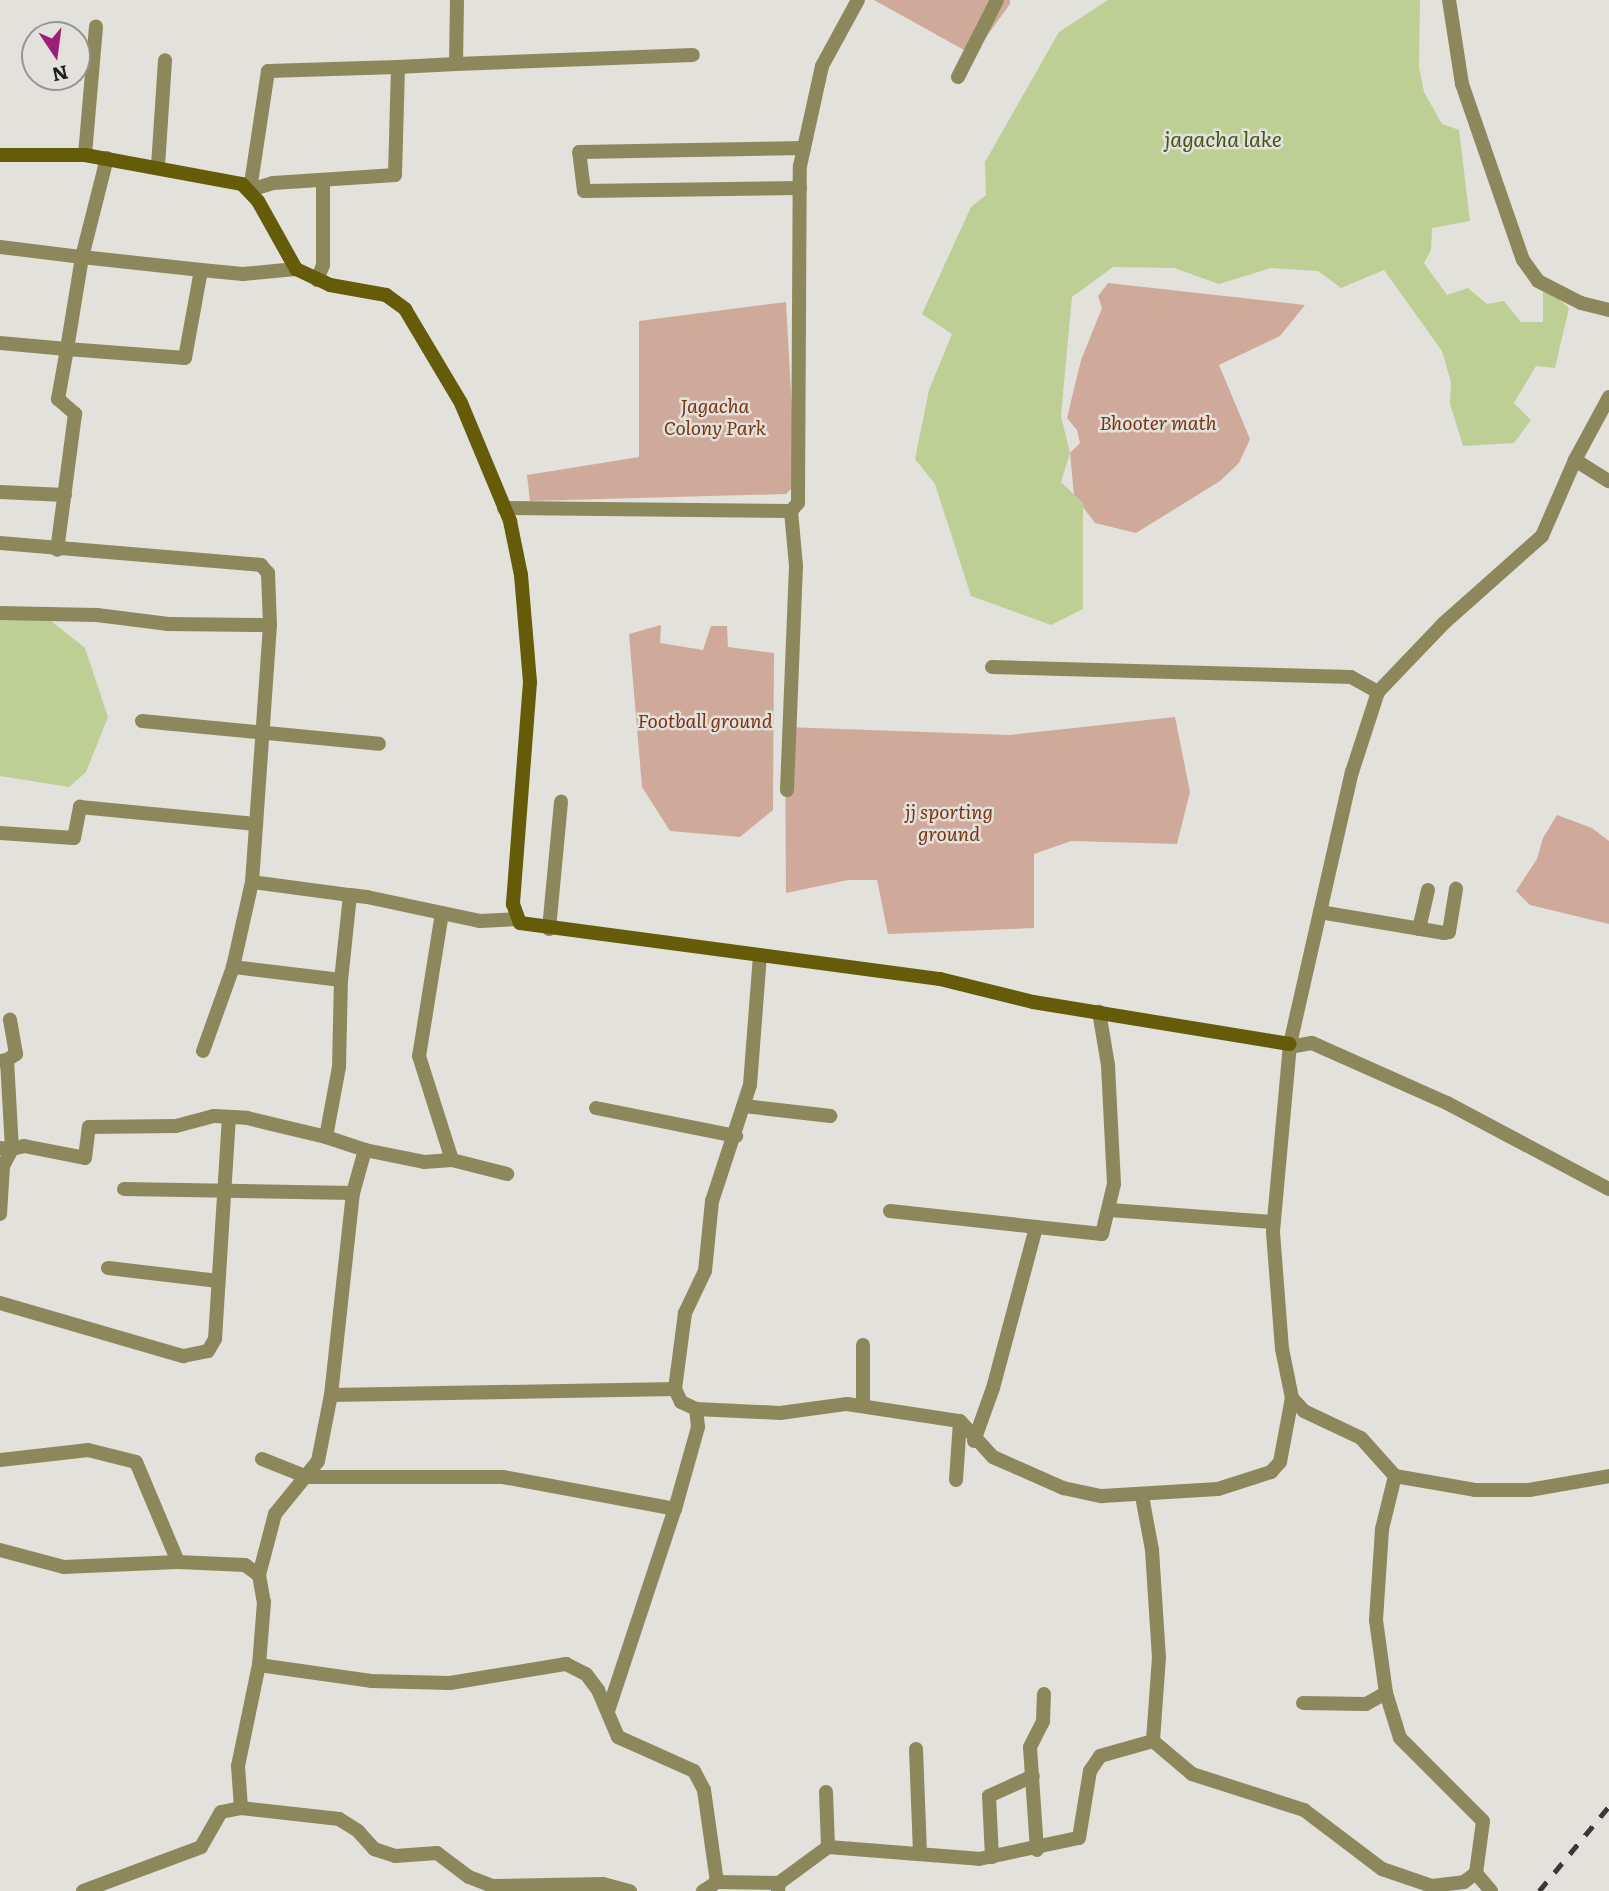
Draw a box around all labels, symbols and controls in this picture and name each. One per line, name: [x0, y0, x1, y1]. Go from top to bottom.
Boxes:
north arrow: [21, 21, 91, 91]
text: N: [49, 59, 71, 90]
water label: jagacha lake: [1164, 125, 1282, 151]
park label: Jagacha Colony Park: [664, 395, 766, 439]
park label: Bhooter math: [1099, 412, 1217, 434]
park label: Football ground: [637, 710, 773, 732]
park label: jj sporting ground: [905, 801, 993, 845]

